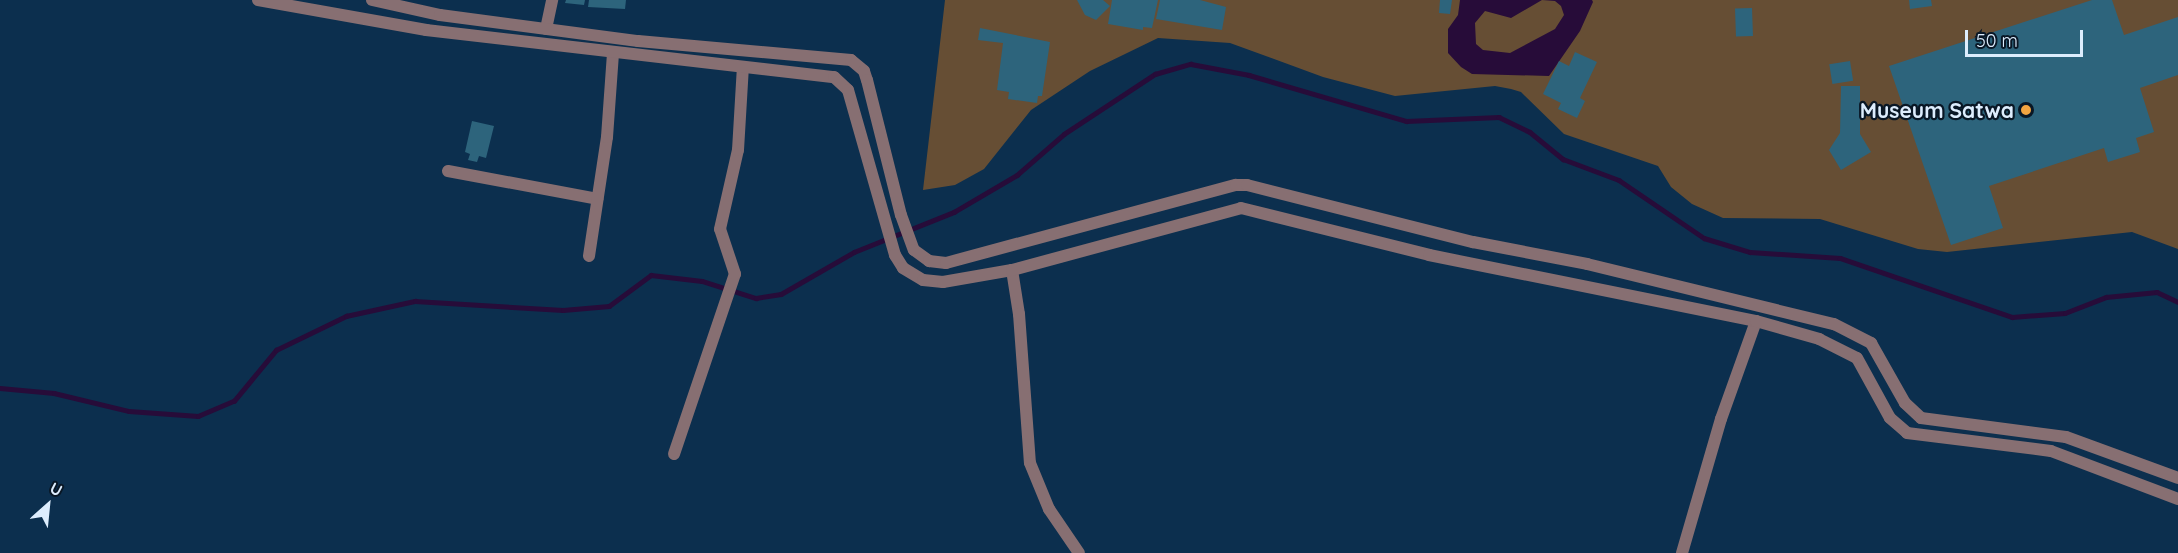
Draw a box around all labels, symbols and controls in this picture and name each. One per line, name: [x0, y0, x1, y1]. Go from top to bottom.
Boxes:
scale bar: [1968, 18, 2086, 56]
text: 50 m: [1976, 29, 2018, 52]
place label: Museum Satwa: [1860, 97, 2014, 123]
marker: Museum Satwa: [2019, 103, 2033, 117]
north arrow: [18, 475, 78, 535]
text: U: [47, 477, 66, 500]

